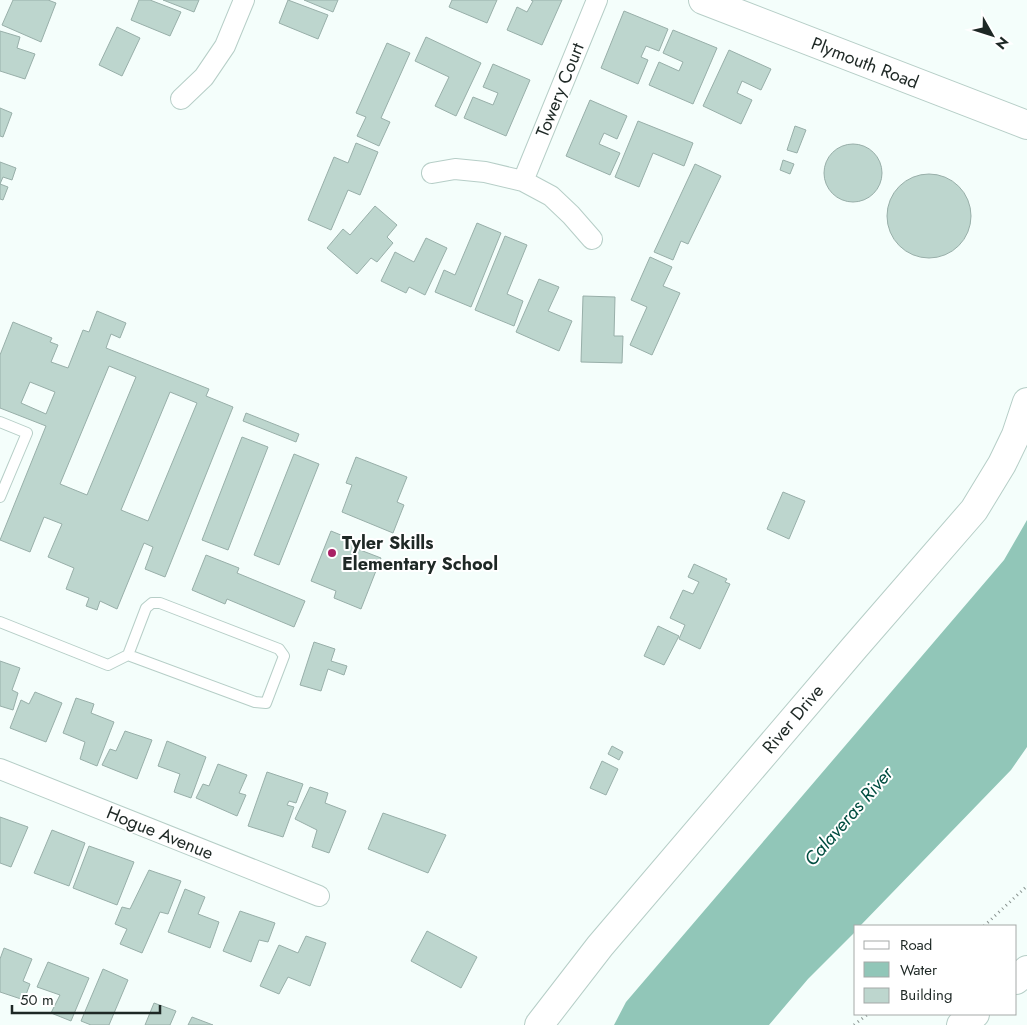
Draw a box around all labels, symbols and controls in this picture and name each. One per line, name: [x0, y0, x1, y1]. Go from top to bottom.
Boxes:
north arrow: [967, 10, 1017, 60]
street label: Plymouth Road: [807, 31, 923, 95]
text: N: [991, 33, 1013, 54]
street label: Towery Court: [529, 38, 591, 141]
place label: Tyler Skills Elementary School: [342, 530, 498, 577]
marker: Tyler Skills Elementary School: [326, 547, 338, 559]
street label: River Drive: [756, 679, 830, 759]
water label: Calaveras River: [798, 759, 900, 872]
street label: Hogue Avenue: [103, 800, 217, 866]
legend: [854, 925, 1017, 1015]
text: Road: [900, 934, 932, 956]
text: Water: [900, 959, 938, 981]
scale bar: [12, 982, 160, 1014]
text: Building: [900, 984, 952, 1006]
text: 50 m: [20, 989, 54, 1011]

